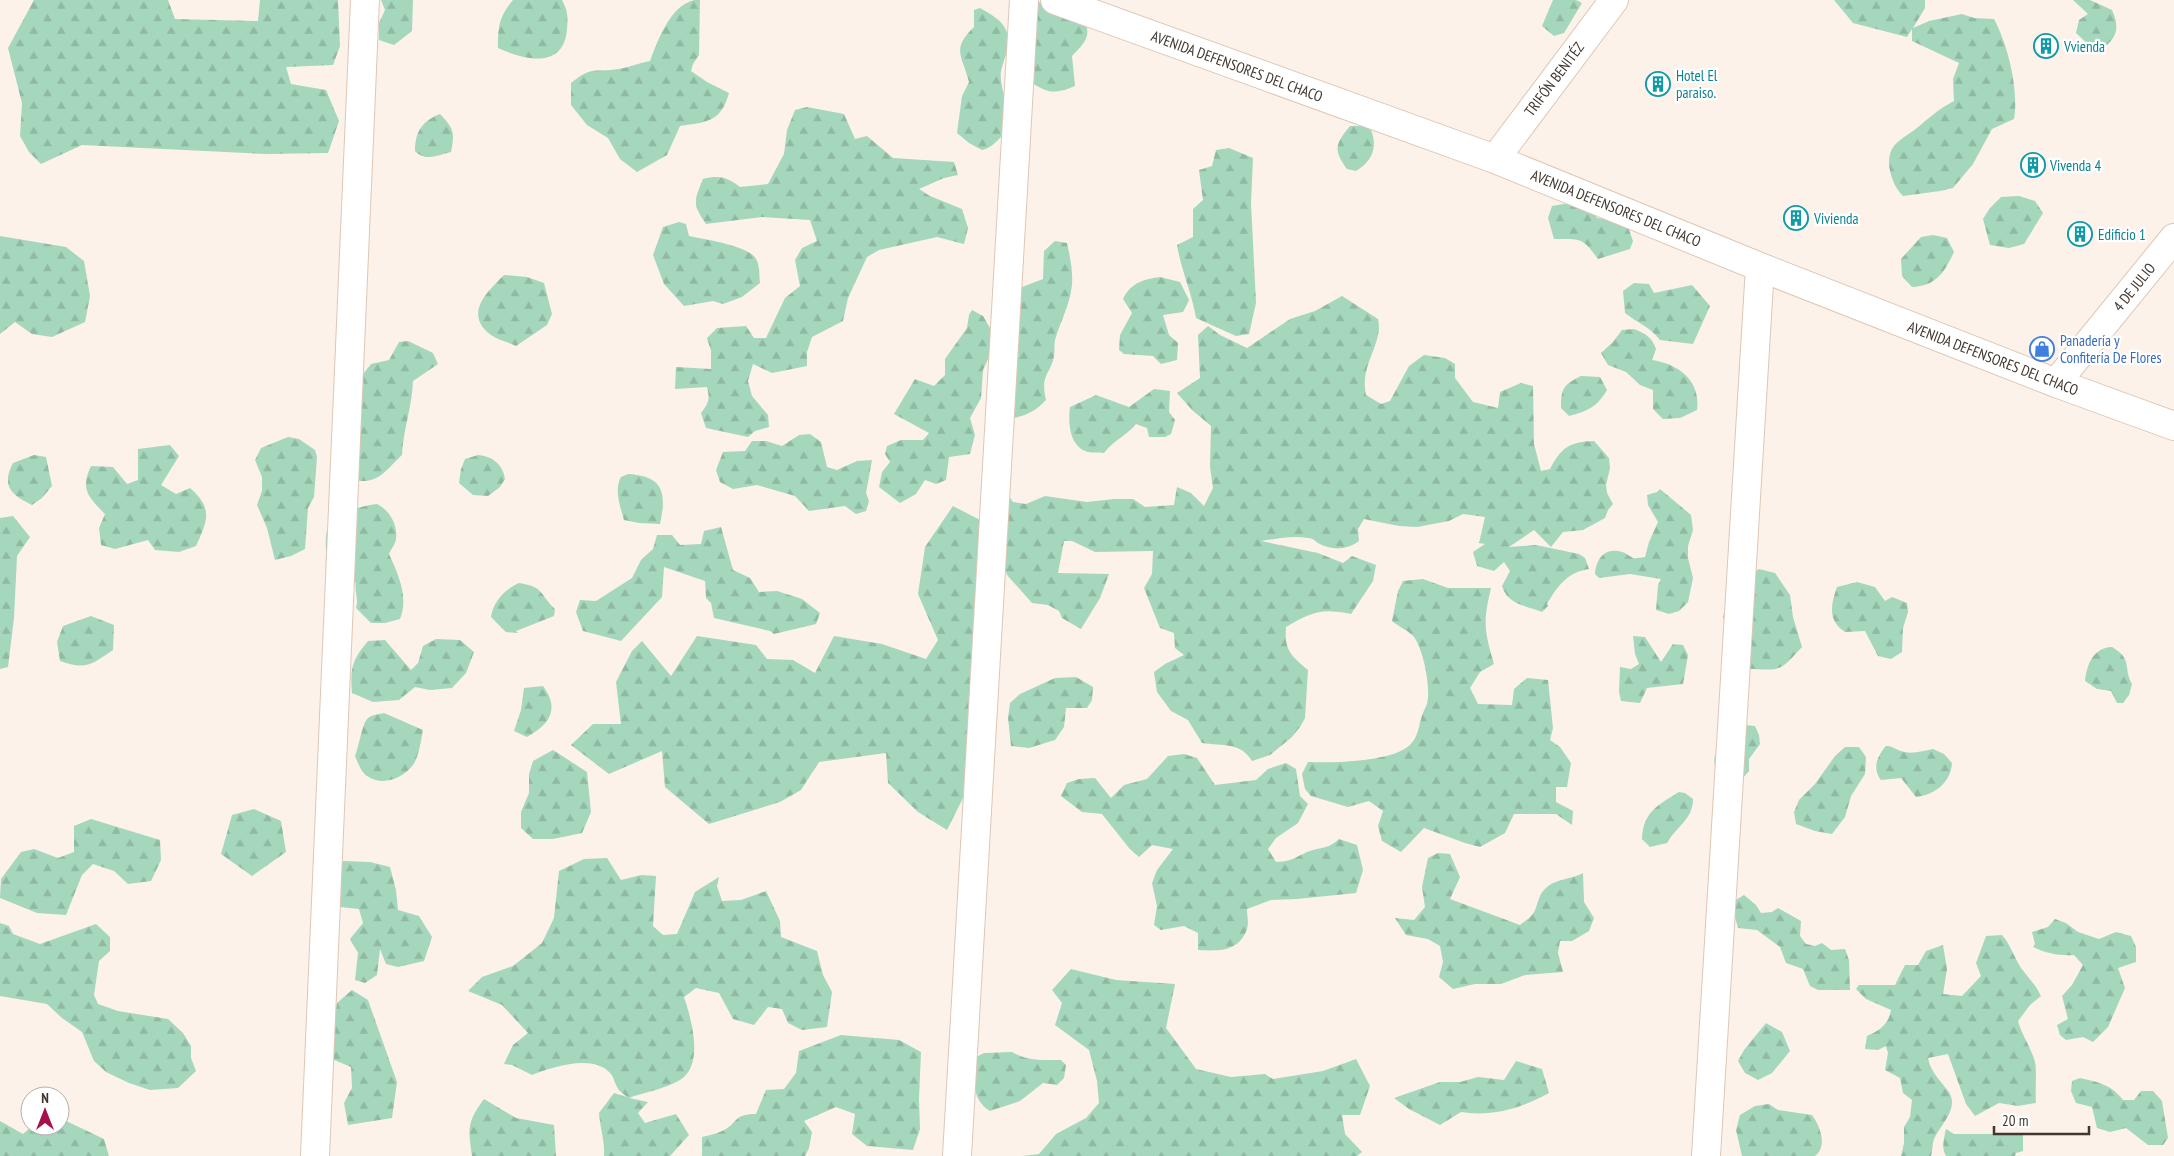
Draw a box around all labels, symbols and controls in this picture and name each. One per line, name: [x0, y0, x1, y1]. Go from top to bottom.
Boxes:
street label: AVENIDA DEFENSORES DEL CHACO: [1149, 26, 1325, 106]
building icon: Vvienda: [2033, 33, 2059, 59]
place label: Vvienda: [2063, 37, 2105, 56]
street label: TRIFÓN BENITÉZ: [1520, 38, 1588, 120]
place label: Hotel El paraiso.: [1676, 66, 1718, 102]
building icon: Hotel El paraiso.: [1645, 71, 1671, 97]
building icon: Vivenda 4: [2020, 152, 2046, 178]
place label: Vivenda 4: [2049, 156, 2101, 175]
street label: AVENIDA DEFENSORES DEL CHACO: [1528, 165, 1704, 251]
building icon: Vivienda: [1783, 205, 1809, 231]
place label: Vivienda: [1813, 209, 1859, 228]
building icon: Edificio 1: [2067, 221, 2093, 247]
place label: Edificio 1: [2098, 225, 2146, 244]
street label: 4 DE JULIO: [2109, 259, 2159, 315]
street label: AVENIDA DEFENSORES DEL CHACO: [1905, 317, 2081, 399]
place label: Panadería y Confitería De Flores: [2060, 331, 2162, 367]
shop icon: Panadería y Confitería De Flores: [2029, 336, 2055, 362]
north arrow: [20, 1086, 70, 1136]
text: N: [41, 1089, 49, 1107]
scale bar: [1994, 1104, 2089, 1136]
text: 20 m: [2002, 1111, 2028, 1130]

